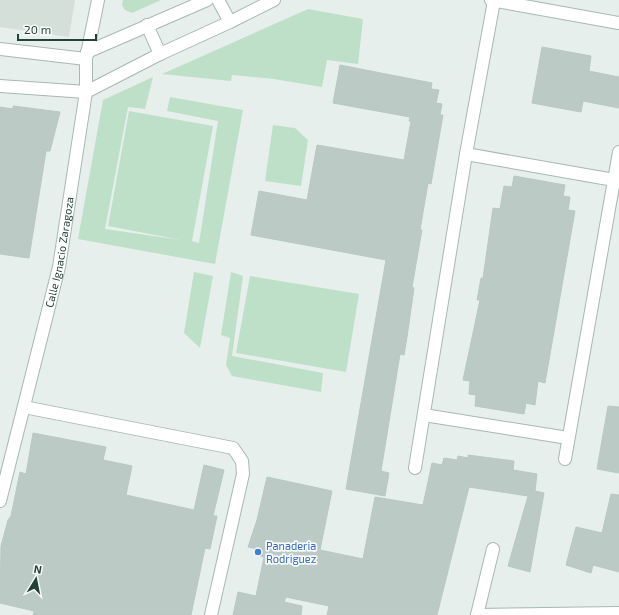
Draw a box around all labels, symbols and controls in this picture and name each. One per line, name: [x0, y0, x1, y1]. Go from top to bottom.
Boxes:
scale bar: [18, 16, 96, 42]
text: 20 m: [24, 22, 51, 36]
street label: Calle Ignacio Zaragoza: [42, 196, 76, 309]
place label: Panaderia Rodriguez: [266, 539, 317, 565]
marker: Panaderia Rodriguez: [253, 547, 263, 557]
north arrow: [16, 559, 56, 599]
text: N: [33, 562, 43, 576]

